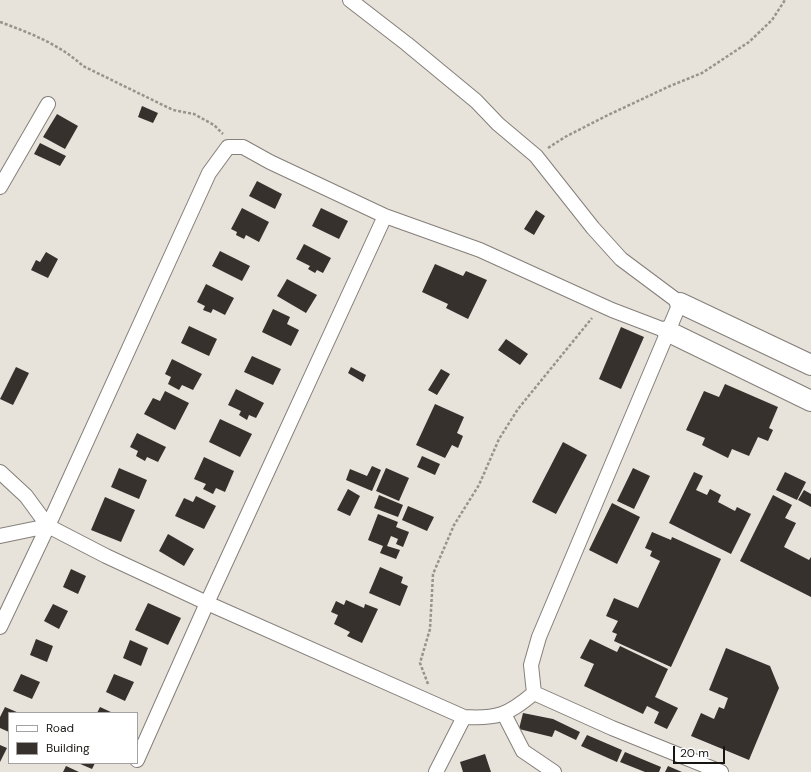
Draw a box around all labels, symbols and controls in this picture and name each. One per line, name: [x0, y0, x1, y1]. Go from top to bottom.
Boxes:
legend: [8, 712, 138, 764]
text: Road: [46, 720, 74, 736]
scale bar: [675, 738, 727, 764]
text: Building: [46, 740, 90, 756]
text: 20 m: [680, 745, 709, 761]

